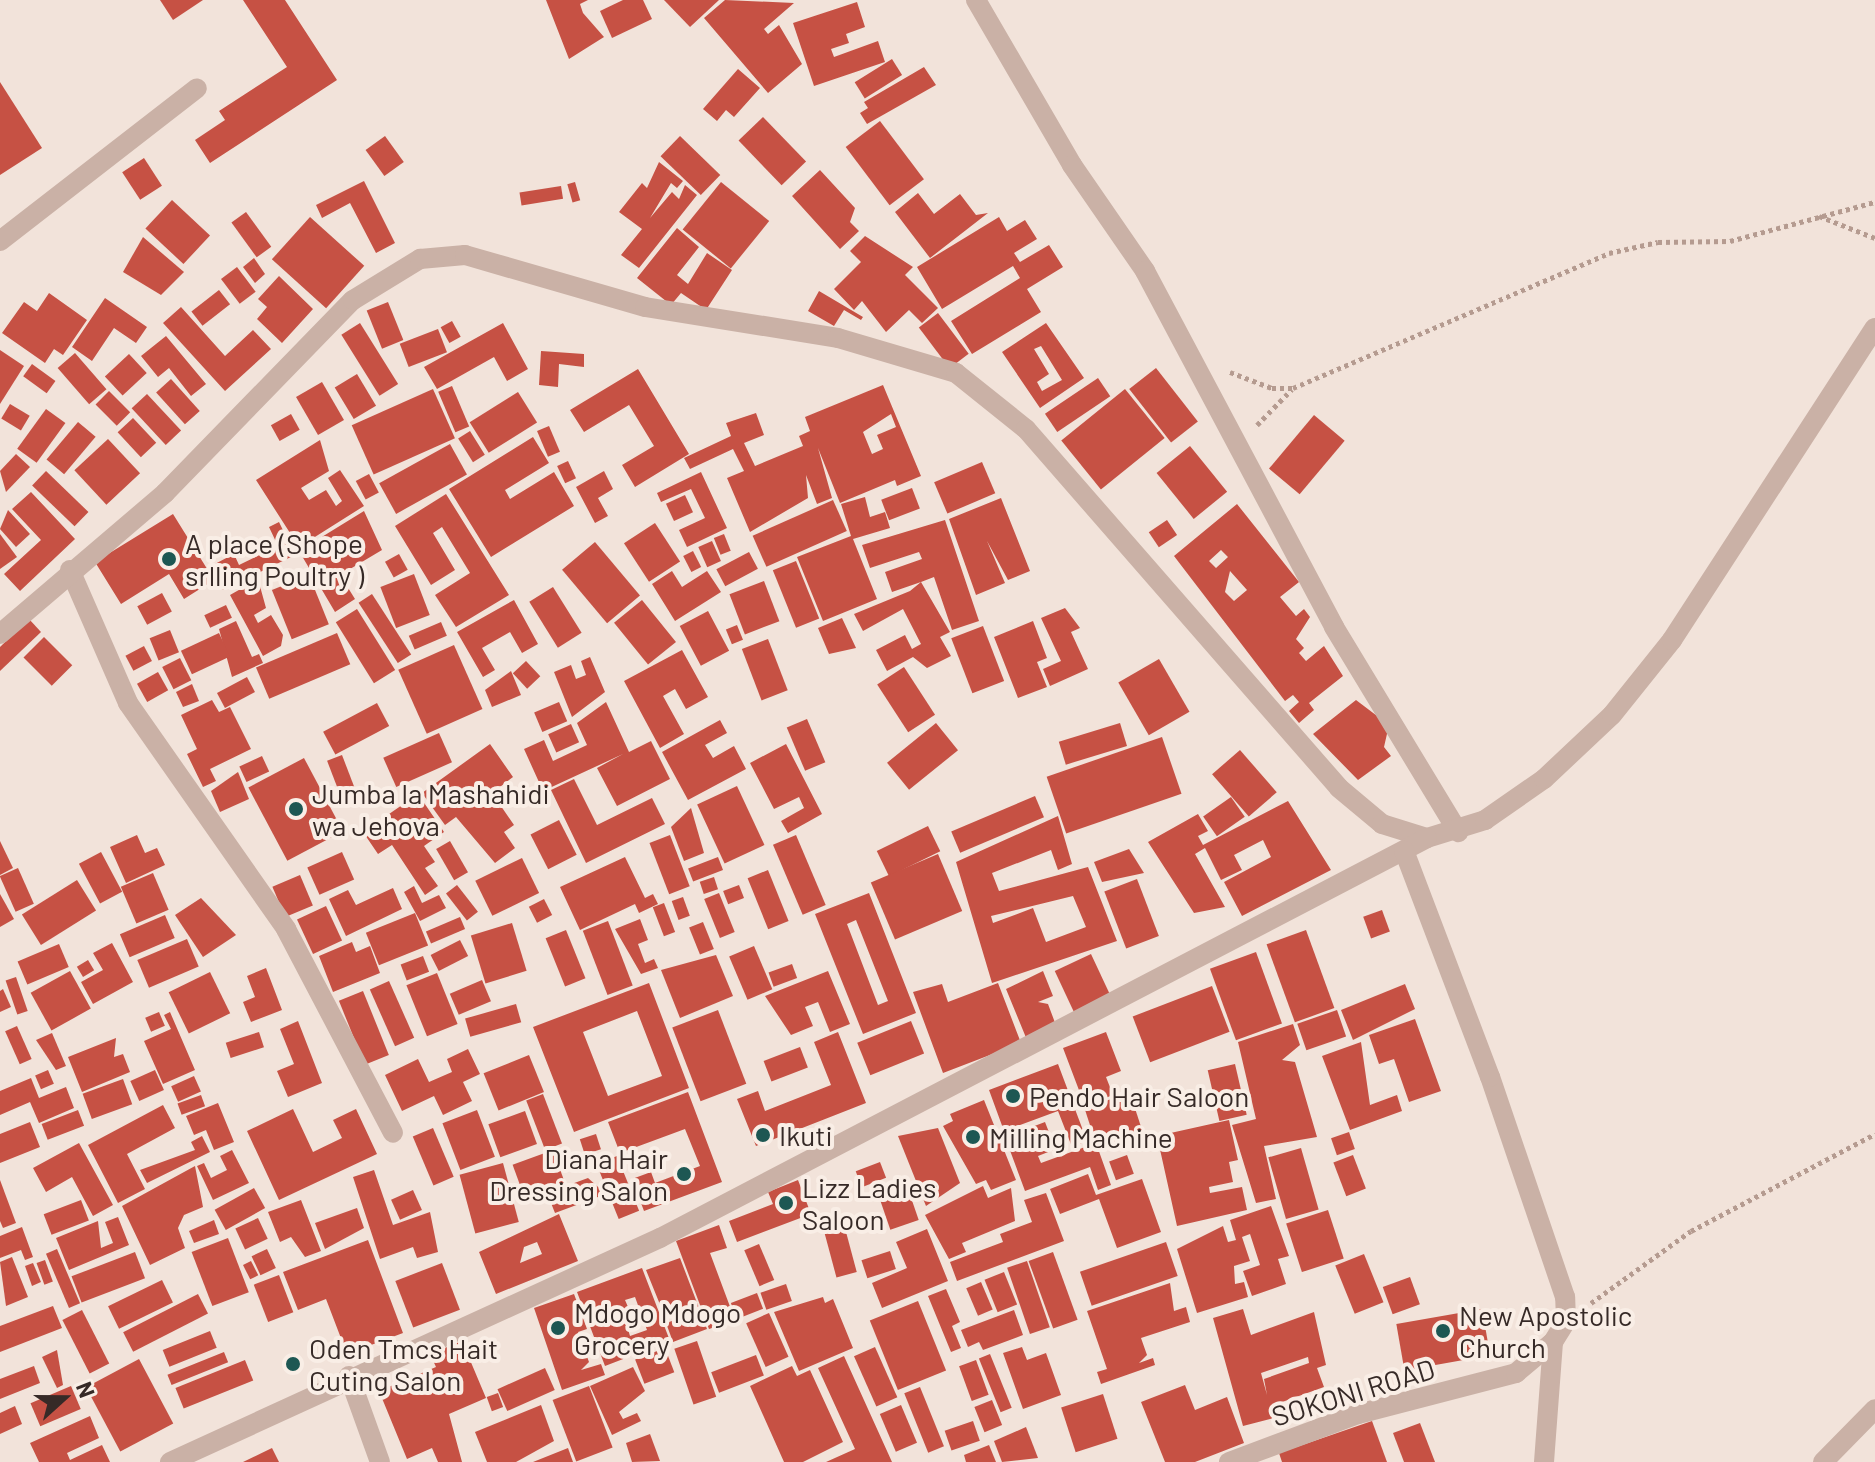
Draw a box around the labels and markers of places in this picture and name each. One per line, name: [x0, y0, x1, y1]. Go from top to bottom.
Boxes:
place label: A place (Shope srlling Poultry ): [185, 526, 364, 592]
marker: A place (Shope srlling Poultry ): [160, 550, 178, 568]
place label: Jumba la Mashahidi wa Jehova: [312, 776, 550, 842]
marker: Jumba la Mashahidi wa Jehova: [287, 800, 305, 818]
place label: Pendo Hair Saloon: [1029, 1079, 1249, 1113]
marker: Pendo Hair Saloon: [1004, 1087, 1022, 1105]
place label: Ikuti: [779, 1118, 833, 1152]
place label: Milling Machine: [989, 1120, 1173, 1154]
marker: Ikuti: [754, 1126, 772, 1144]
marker: Milling Machine: [964, 1128, 982, 1146]
place label: Diana Hair Dressing Salon: [489, 1141, 668, 1207]
marker: Diana Hair Dressing Salon: [675, 1165, 693, 1183]
place label: Lizz Ladies Saloon: [802, 1170, 936, 1236]
marker: Lizz Ladies Saloon: [777, 1194, 795, 1212]
place label: Mdogo Mdogo Grocery: [574, 1295, 741, 1361]
place label: New Apostolic Church: [1459, 1298, 1632, 1364]
marker: Mdogo Mdogo Grocery: [549, 1319, 567, 1337]
marker: New Apostolic Church: [1434, 1322, 1452, 1340]
place label: Oden Tmcs Hait Cuting Salon: [309, 1331, 498, 1397]
marker: Oden Tmcs Hait Cuting Salon: [284, 1355, 302, 1373]

